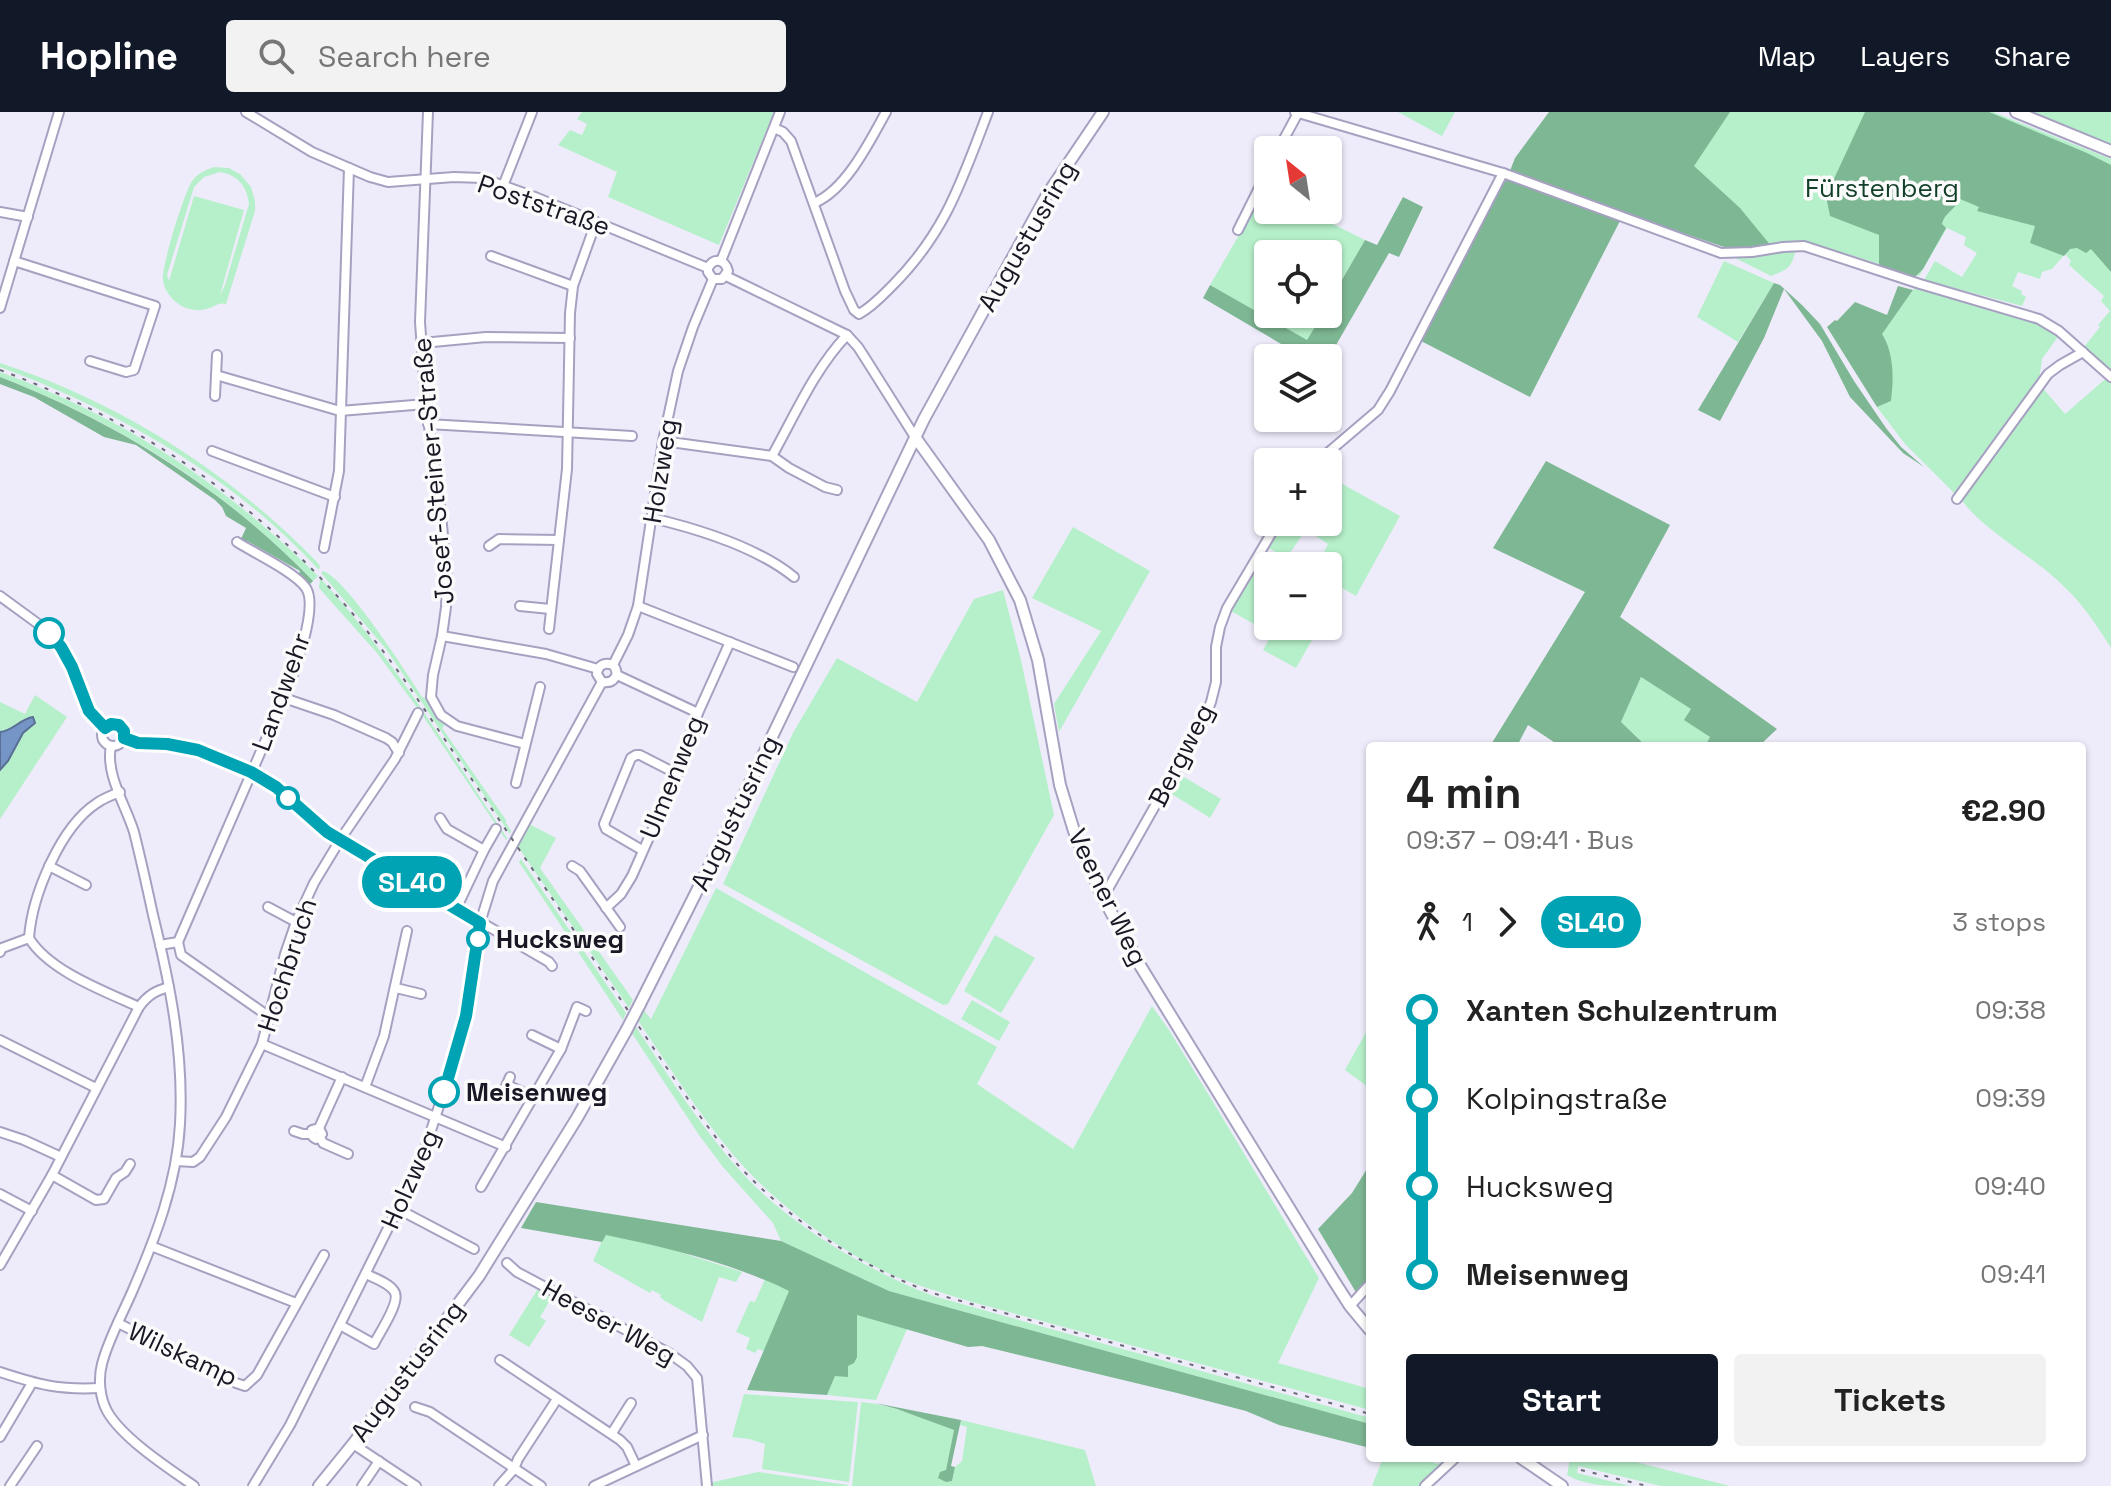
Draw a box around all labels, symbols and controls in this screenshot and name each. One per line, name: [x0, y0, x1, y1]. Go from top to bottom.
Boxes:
search box: [226, 20, 786, 92]
text: Hopline: [40, 32, 178, 80]
icon: search: [254, 34, 298, 78]
text: Search here: [318, 37, 491, 76]
text: Map: [1758, 38, 1816, 74]
text: Layers: [1860, 38, 1950, 74]
text: Share: [1994, 38, 2071, 74]
north arrow: [1254, 136, 1342, 224]
map controls: [1254, 136, 1342, 640]
street label: Augustusring: [970, 154, 1084, 318]
street label: Poststraße: [473, 166, 615, 244]
park label: Fürstenberg: [1805, 171, 1959, 205]
button: locate: [1254, 240, 1342, 328]
street label: Josef-Steiner-Straße: [404, 336, 462, 606]
button: layers: [1254, 344, 1342, 432]
street label: Holzweg: [635, 416, 685, 526]
button: +: [1254, 448, 1342, 536]
button: −: [1254, 552, 1342, 640]
unlabelled marker: [34, 618, 64, 648]
street label: Landwehr: [244, 628, 318, 756]
street label: Bergweg: [1141, 698, 1221, 812]
street label: Ulmenweg: [632, 710, 712, 844]
street label: Augustusring: [683, 730, 787, 896]
text: 4 min: [1406, 765, 1522, 821]
unlabelled marker: [277, 787, 299, 809]
text: €2.90: [1961, 791, 2046, 830]
street label: Veener Weg: [1060, 823, 1156, 971]
text: 09:37 – 09:41 · Bus: [1406, 823, 1634, 857]
line badge: SL40: [356, 856, 468, 908]
text: SL40: [378, 864, 446, 900]
street label: Hochbruch: [249, 894, 325, 1036]
icon: walk: [1406, 900, 1450, 944]
icon: forward: [1485, 900, 1529, 944]
text: SL40: [1557, 904, 1625, 940]
text: 1: [1462, 905, 1473, 939]
text: 3 stops: [1952, 905, 2046, 939]
place label: Hucksweg: [496, 922, 624, 956]
marker: Hucksweg: [467, 928, 489, 950]
text: Xanten Schulzentrum: [1466, 991, 1778, 1030]
text: 09:38: [1975, 993, 2046, 1027]
place label: Meisenweg: [466, 1075, 607, 1109]
marker: Meisenweg: [429, 1077, 459, 1107]
text: Kolpingstraße: [1466, 1079, 1668, 1118]
text: 09:39: [1975, 1081, 2046, 1115]
street label: Holzweg: [373, 1124, 447, 1234]
text: Hucksweg: [1466, 1167, 1614, 1206]
text: 09:40: [1974, 1169, 2046, 1203]
text: Meisenweg: [1466, 1255, 1629, 1294]
text: 09:41: [1980, 1257, 2046, 1291]
street label: Heeser Weg: [536, 1271, 682, 1373]
street label: Augustusring: [343, 1293, 471, 1449]
street label: Wilskamp: [123, 1314, 243, 1394]
button: Start: [1406, 1354, 1718, 1446]
button: Tickets: [1734, 1354, 2046, 1446]

